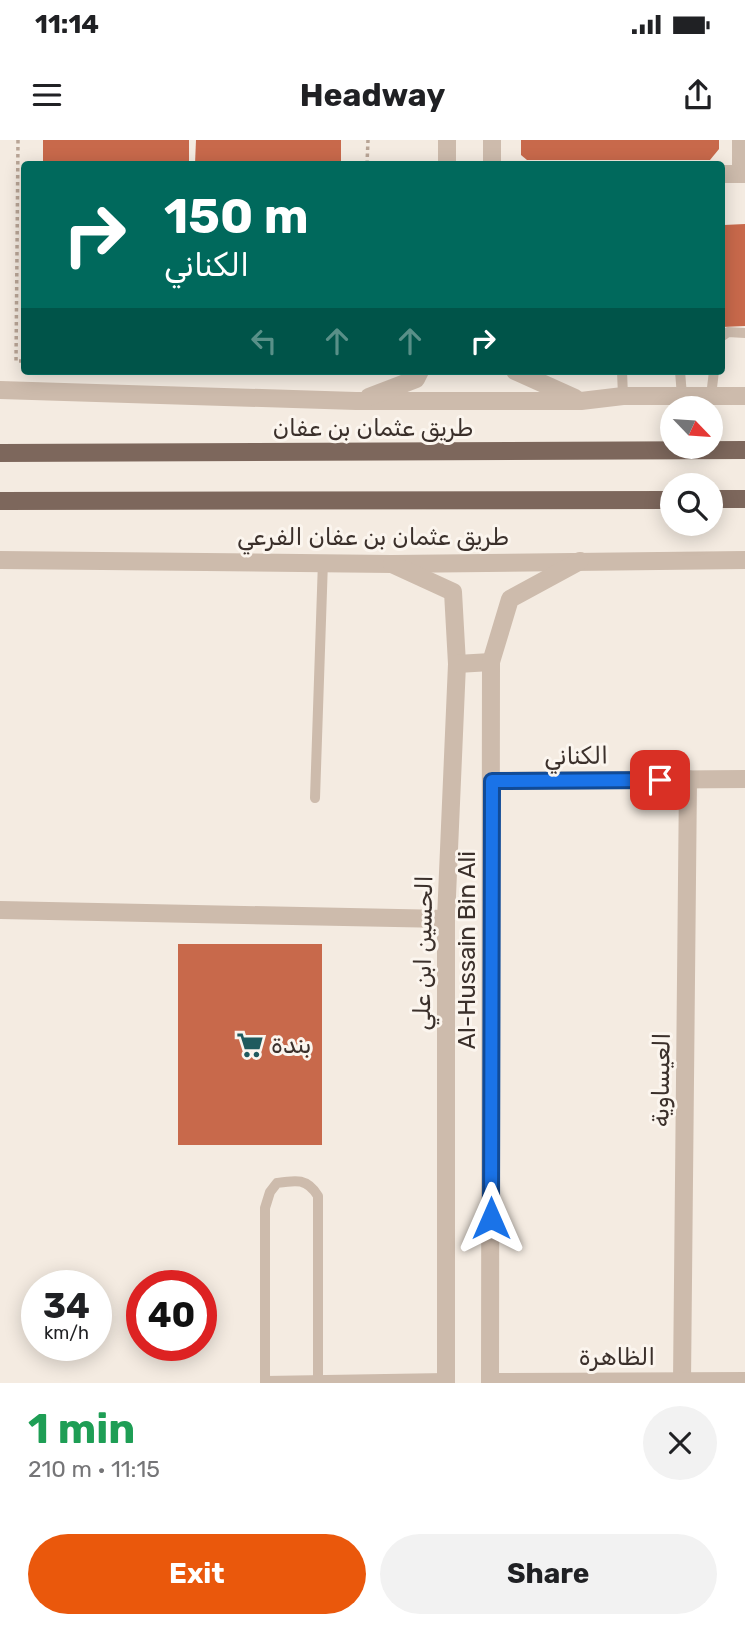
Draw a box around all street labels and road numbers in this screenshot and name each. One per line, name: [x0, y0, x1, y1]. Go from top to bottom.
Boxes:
street label: طريق عثمان بن عفان: [273, 414, 473, 442]
street label: طريق عثمان بن عفان الفرعي: [237, 523, 509, 555]
street label: الكناني: [544, 741, 608, 775]
street label: Al-Hussain Bin Ali: [453, 851, 481, 1049]
street label: الحسين ابن علي: [408, 875, 442, 1031]
street label: العيساوية: [646, 1033, 676, 1127]
street label: الظاهرة: [579, 1343, 655, 1371]

